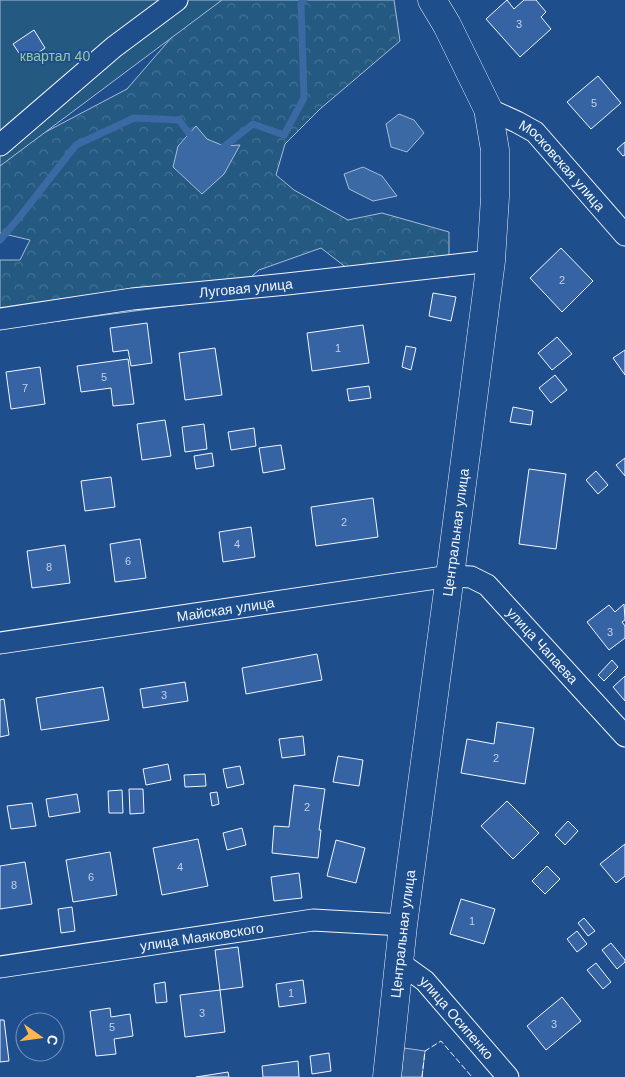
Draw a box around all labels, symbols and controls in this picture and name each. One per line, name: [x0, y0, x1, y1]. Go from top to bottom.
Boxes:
house number: 3: [516, 18, 522, 30]
park label: квартал 40: [20, 48, 90, 64]
house number: 5: [591, 97, 597, 109]
street label: Московская улица: [516, 117, 608, 214]
house number: 2: [559, 274, 565, 286]
street label: Луговая улица: [198, 275, 294, 300]
house number: 1: [335, 342, 341, 354]
house number: 5: [101, 371, 107, 383]
house number: 7: [22, 382, 28, 394]
street label: Центральная улица: [439, 467, 472, 597]
house number: 2: [341, 516, 347, 528]
house number: 4: [234, 538, 240, 550]
house number: 6: [125, 555, 131, 567]
house number: 8: [46, 561, 52, 573]
street label: Майская улица: [176, 594, 276, 625]
street label: улица Чапаева: [504, 604, 581, 687]
house number: 3: [607, 626, 613, 638]
house number: 3: [161, 689, 167, 701]
house number: 2: [493, 752, 499, 764]
house number: 2: [304, 801, 310, 813]
house number: 4: [177, 861, 183, 873]
street label: Центральная улица: [387, 869, 418, 999]
house number: 6: [88, 871, 94, 883]
house number: 8: [11, 879, 17, 891]
house number: 1: [469, 915, 475, 927]
street label: улица Маяковского: [139, 920, 265, 954]
street label: улица Осипенко: [417, 972, 497, 1063]
house number: 1: [288, 987, 294, 999]
house number: 3: [199, 1007, 205, 1019]
north arrow: [15, 1012, 65, 1062]
house number: 3: [551, 1018, 557, 1030]
house number: 5: [109, 1021, 115, 1033]
text: С: [44, 1033, 62, 1047]

